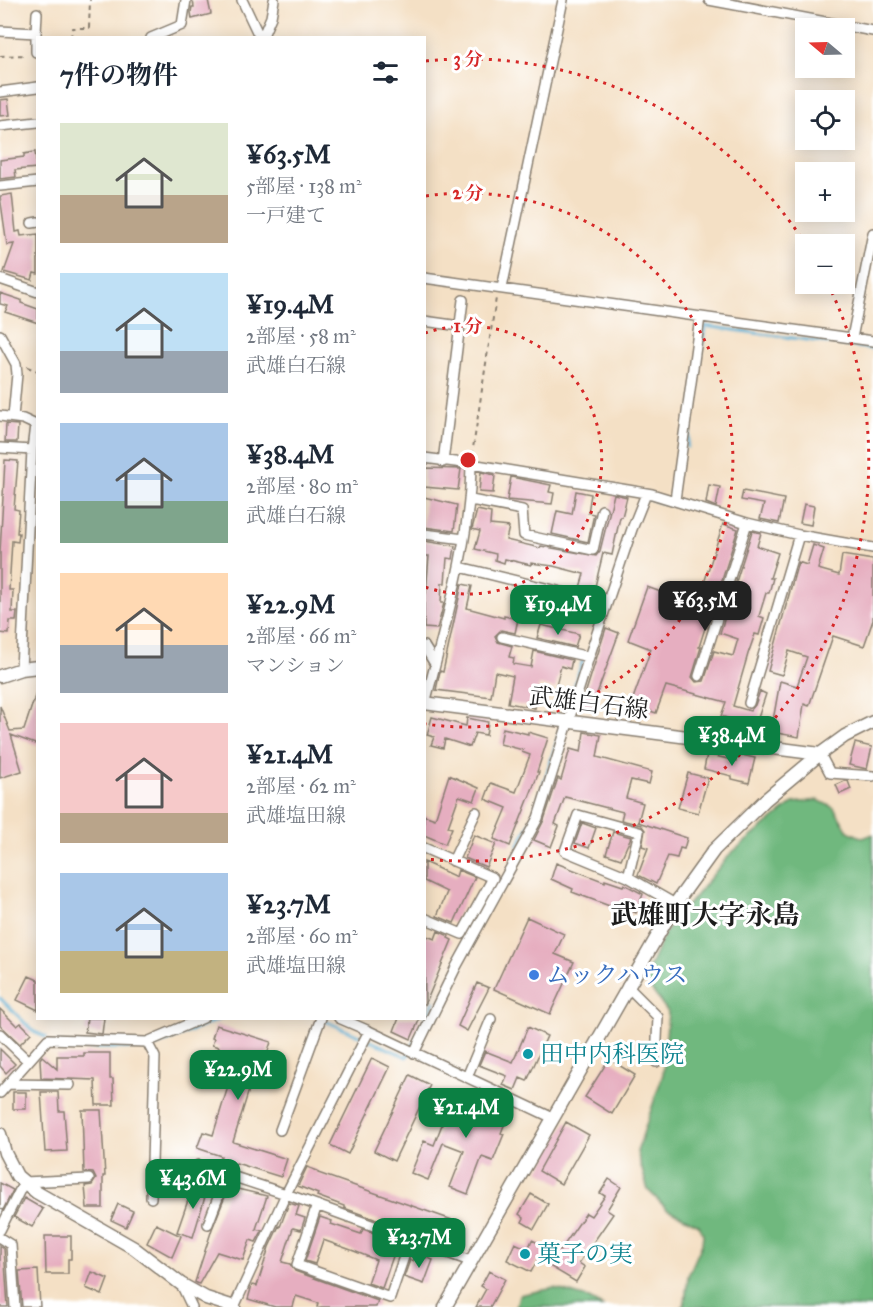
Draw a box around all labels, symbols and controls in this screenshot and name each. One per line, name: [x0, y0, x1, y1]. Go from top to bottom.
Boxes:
north arrow: [795, 18, 855, 78]
map controls: [795, 18, 855, 294]
text: 3 分: [453, 48, 483, 71]
icon: filters: [369, 56, 402, 89]
text: 7件の物件: [60, 59, 178, 91]
button: locate: [795, 90, 855, 150]
text: ¥63.5M: [246, 138, 331, 170]
icon: home: [108, 147, 180, 219]
button: +: [795, 162, 855, 222]
text: 5部屋 · 138 m²: [246, 174, 362, 198]
text: 2 分: [453, 182, 483, 204]
text: 一戸建て: [246, 203, 326, 227]
button: −: [795, 234, 855, 294]
text: ¥19.4M: [246, 288, 334, 320]
icon: home: [108, 297, 180, 369]
text: 1 分: [454, 315, 483, 337]
text: 2部屋 · 58 m²: [246, 324, 356, 348]
text: 武雄白石線: [246, 353, 346, 377]
text: ¥38.4M: [246, 438, 334, 470]
icon: home: [108, 447, 180, 519]
centre of rings: [458, 450, 478, 470]
text: 2部屋 · 80 m²: [246, 474, 358, 498]
text: 武雄白石線: [246, 503, 346, 527]
pin: ¥63.5M: [656, 581, 754, 632]
pin: ¥19.4M: [509, 585, 607, 636]
text: ¥22.9M: [246, 588, 335, 620]
text: ¥63.5M: [672, 588, 738, 612]
text: ¥19.4M: [524, 592, 592, 616]
icon: home: [108, 597, 180, 669]
text: 2部屋 · 66 m²: [246, 624, 356, 648]
text: マンション: [246, 653, 345, 677]
street label: 武雄白石線: [528, 681, 650, 725]
pin: ¥38.4M: [683, 716, 781, 767]
text: ¥38.4M: [698, 723, 766, 747]
text: ¥21.4M: [246, 738, 333, 770]
icon: home: [108, 747, 180, 819]
text: 2部屋 · 62 m²: [246, 774, 356, 798]
text: 武雄塩田線: [246, 803, 346, 827]
text: ¥23.7M: [246, 888, 331, 920]
icon: home: [108, 897, 180, 969]
district label: 武雄町大字永島: [611, 898, 800, 931]
text: 2部屋 · 60 m²: [246, 924, 358, 948]
text: 武雄塩田線: [246, 953, 346, 977]
place label: ムックハウス: [546, 960, 688, 990]
marker: ムックハウス: [527, 968, 541, 982]
place label: 田中内科医院: [540, 1039, 684, 1069]
marker: 田中内科医院: [521, 1047, 535, 1061]
pin: ¥22.9M: [189, 1050, 287, 1101]
text: ¥22.9M: [204, 1057, 272, 1081]
pin: ¥21.4M: [417, 1088, 515, 1139]
text: ¥21.4M: [432, 1095, 500, 1119]
pin: ¥43.6M: [144, 1159, 242, 1210]
text: ¥43.6M: [159, 1166, 227, 1190]
pin: ¥23.7M: [370, 1218, 468, 1269]
text: ¥23.7M: [386, 1225, 452, 1249]
place label: 菓子の実: [537, 1239, 633, 1269]
marker: 菓子の実: [518, 1247, 532, 1261]

